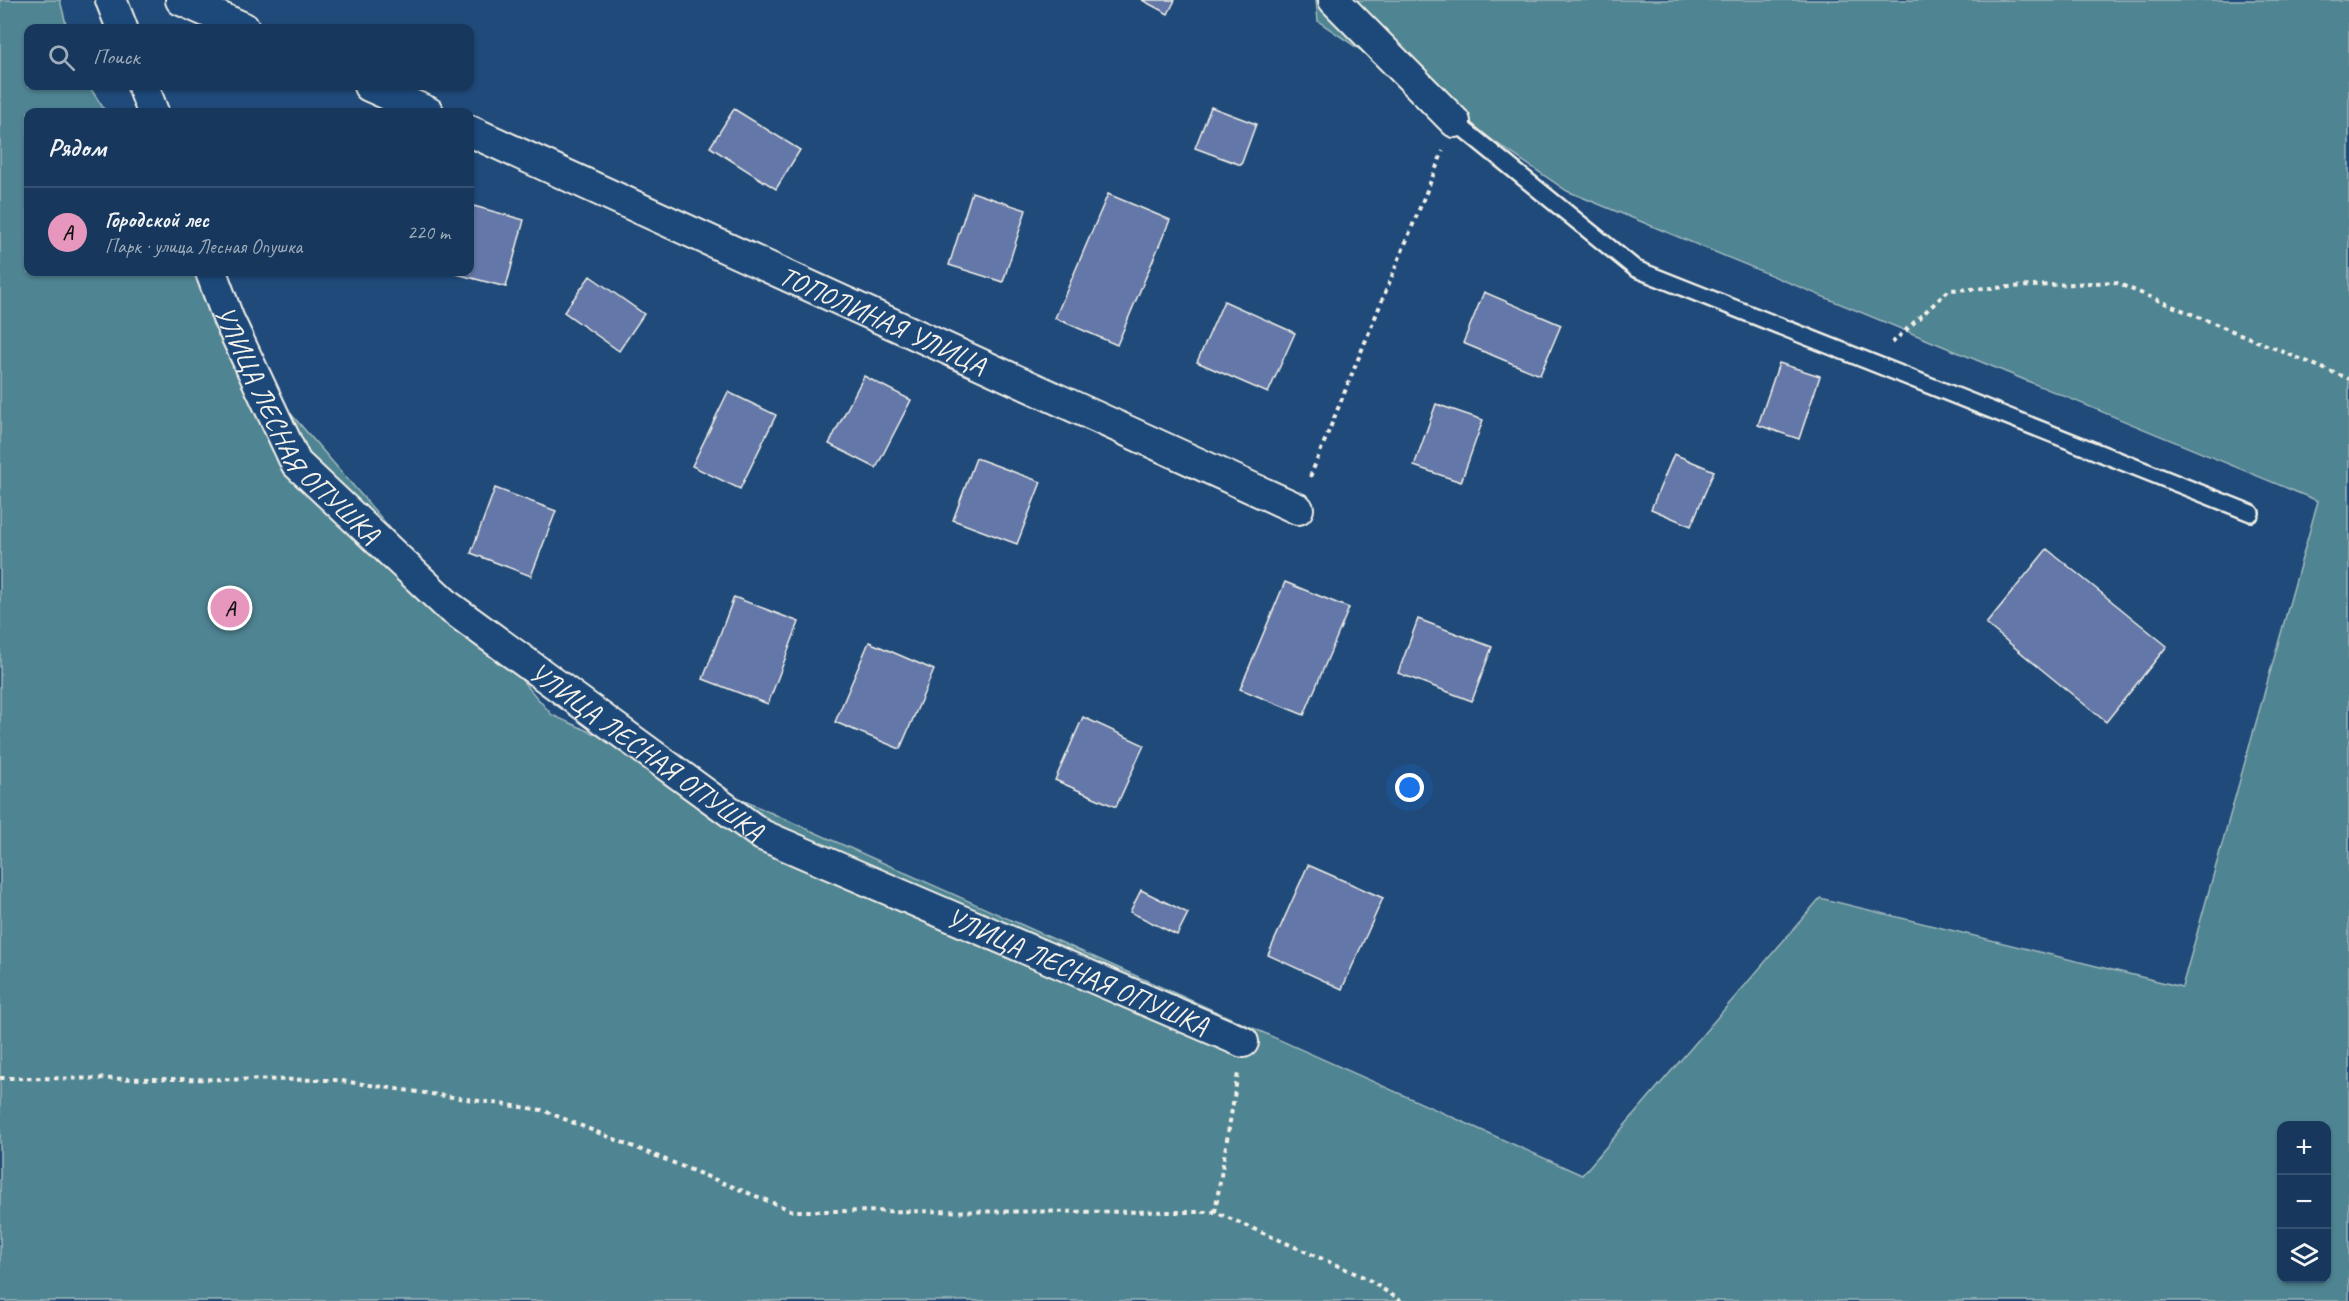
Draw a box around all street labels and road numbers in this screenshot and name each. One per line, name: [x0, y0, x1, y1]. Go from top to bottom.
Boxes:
street label: ТОПОЛИНАЯ УЛИЦА: [774, 257, 993, 382]
street label: УЛИЦА ЛЕСНАЯ ОПУШКА: [207, 301, 389, 552]
street label: УЛИЦА ЛЕСНАЯ ОПУШКА: [523, 654, 772, 849]
street label: УЛИЦА ЛЕСНАЯ ОПУШКА: [941, 899, 1215, 1043]

